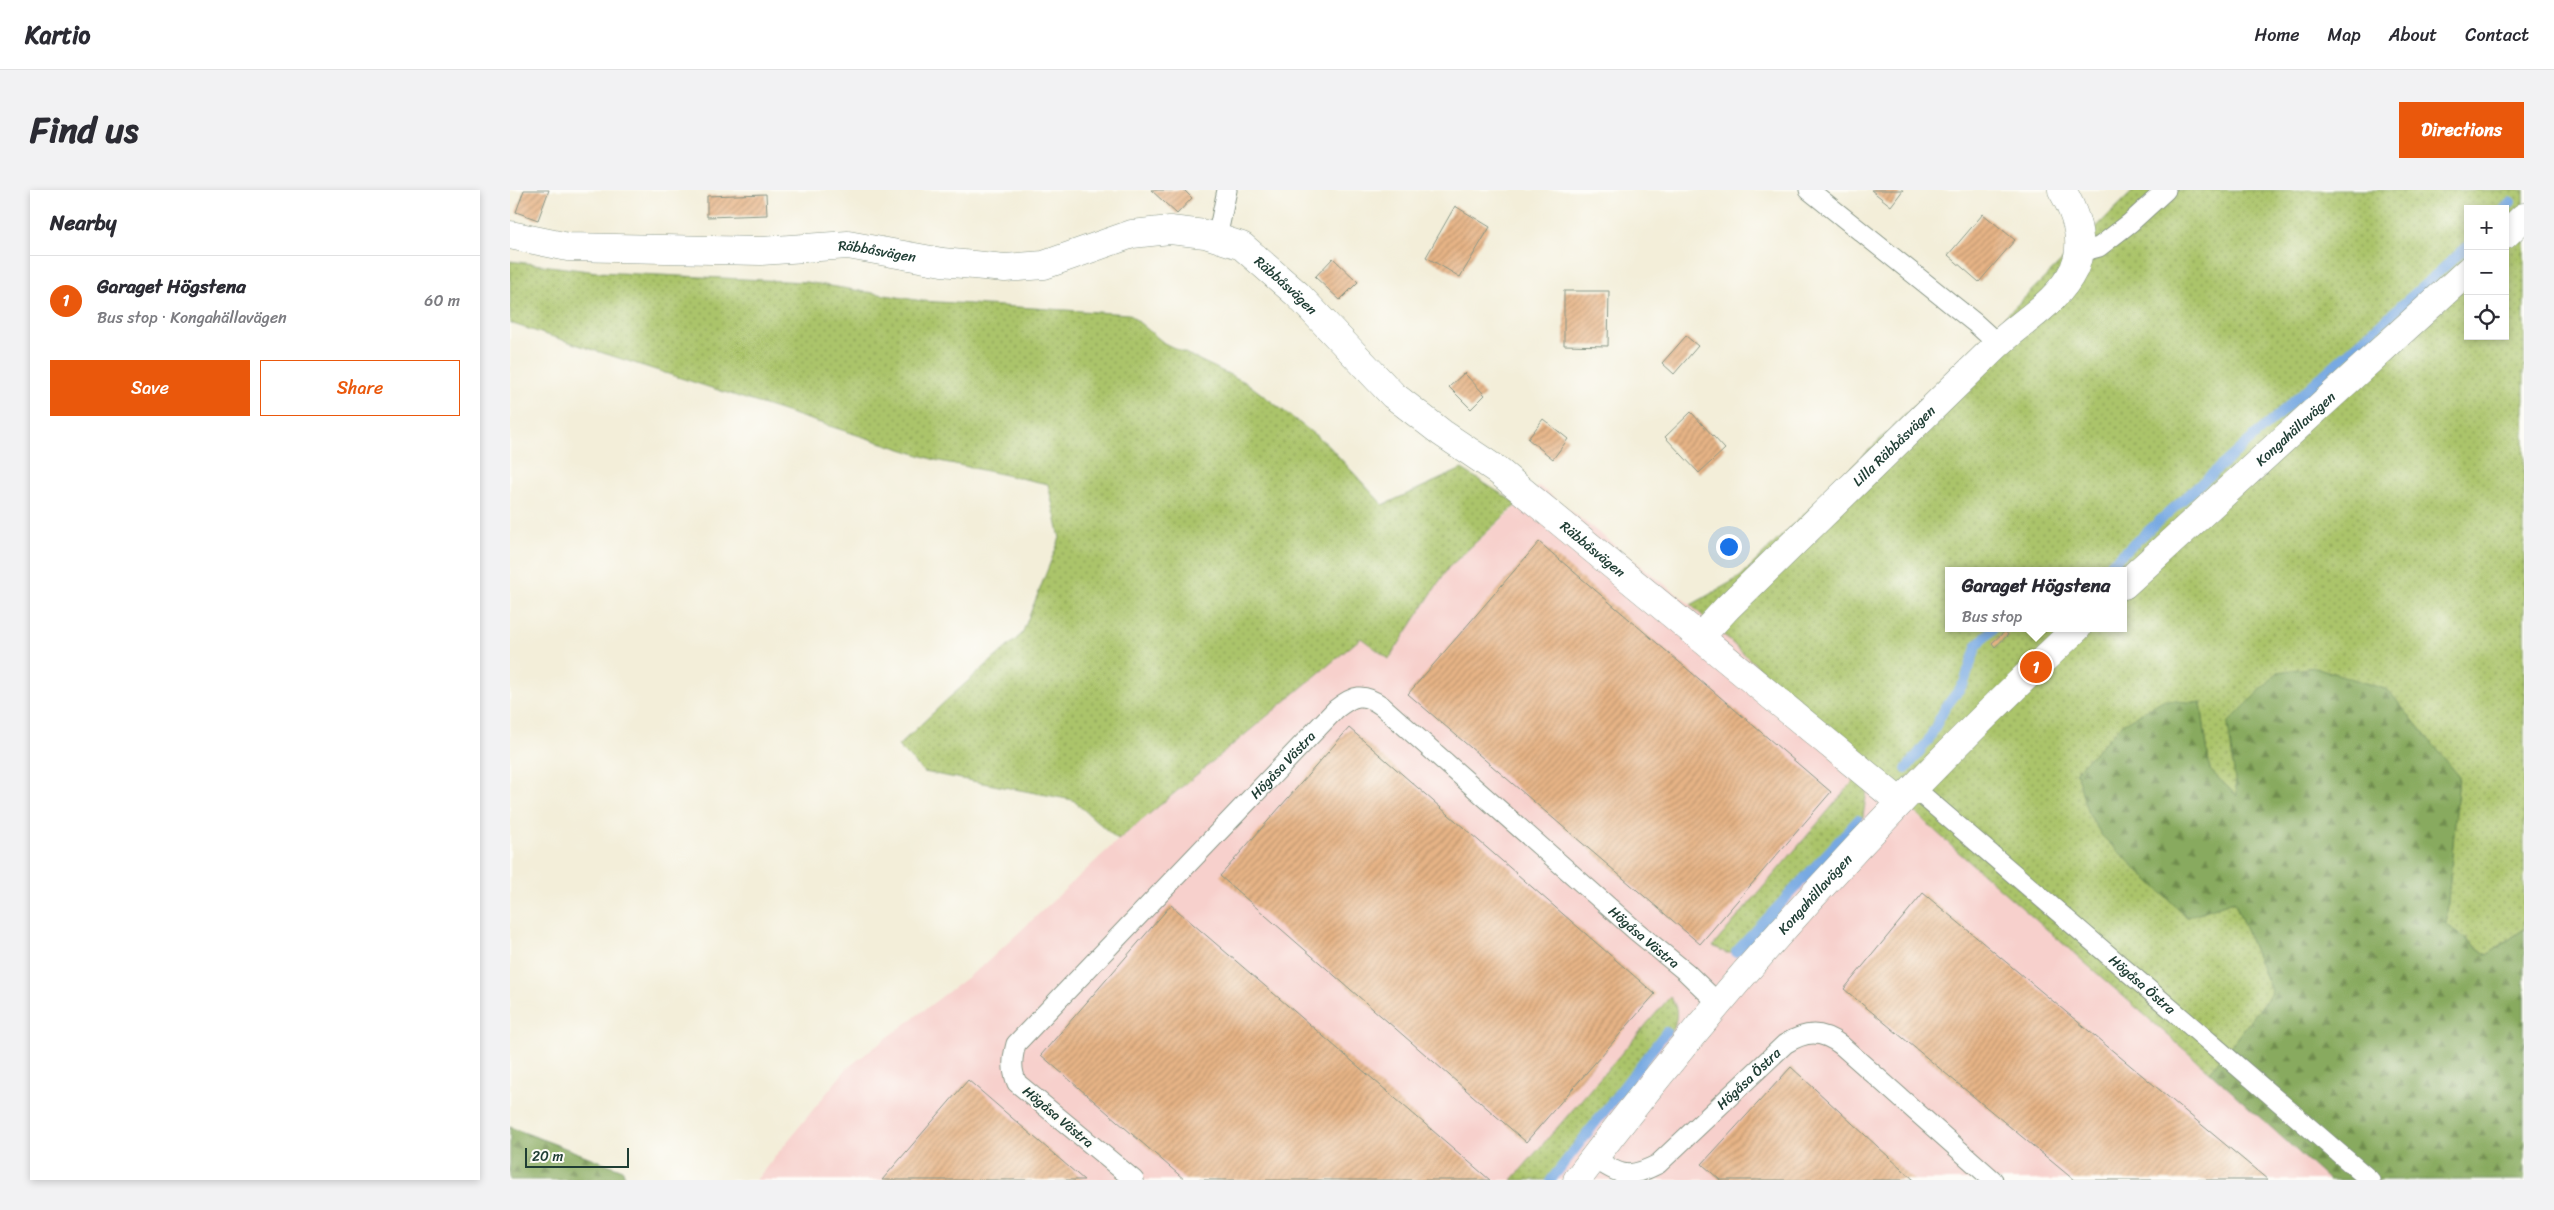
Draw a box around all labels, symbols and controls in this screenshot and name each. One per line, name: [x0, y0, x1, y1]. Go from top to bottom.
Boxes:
text: Kartio: [25, 14, 90, 56]
text: Home: [2255, 19, 2300, 51]
text: Map: [2328, 19, 2361, 51]
text: About: [2389, 19, 2437, 51]
text: Contact: [2465, 19, 2529, 51]
text: Find us: [30, 99, 138, 161]
button: Directions: [2399, 102, 2524, 158]
text: Nearby: [50, 204, 116, 242]
map controls: [2464, 205, 2509, 340]
button: +: [2464, 205, 2509, 250]
street label: Räbbåsvägen: [837, 232, 918, 270]
street label: Räbbåsvägen: [1248, 249, 1324, 321]
button: −: [2464, 250, 2509, 295]
text: Garaget Högstena: [97, 270, 246, 303]
text: 1: [63, 286, 69, 315]
text: 60 m: [424, 286, 460, 315]
button: locate: [2464, 295, 2509, 340]
text: Bus stop · Kongahällavägen: [97, 303, 287, 332]
button: Save: [50, 360, 250, 416]
button: Share: [260, 360, 460, 416]
street label: Kongahällavägen: [2249, 385, 2342, 472]
street label: Lilla Räbbåsvägen: [1846, 399, 1942, 492]
street label: Räbbåsvägen: [1555, 514, 1632, 584]
your location: [1716, 534, 1742, 560]
popup: [1945, 567, 2127, 632]
text: Garaget Högstena: [1962, 569, 2110, 602]
text: Bus stop: [1962, 602, 2022, 631]
pin: 1: [2020, 648, 2052, 686]
street label: Högåsa Västra: [1244, 725, 1322, 805]
street label: Kongahällavägen: [1771, 847, 1859, 940]
street label: Högåsa Västra: [1603, 899, 1685, 975]
street label: Högåsa Östra: [2103, 948, 2182, 1021]
street label: Högåsa Östra: [1710, 1041, 1788, 1116]
street label: Högåsa Västra: [1017, 1079, 1099, 1155]
text: 20 m: [532, 1144, 563, 1169]
scale bar: [525, 1145, 629, 1168]

